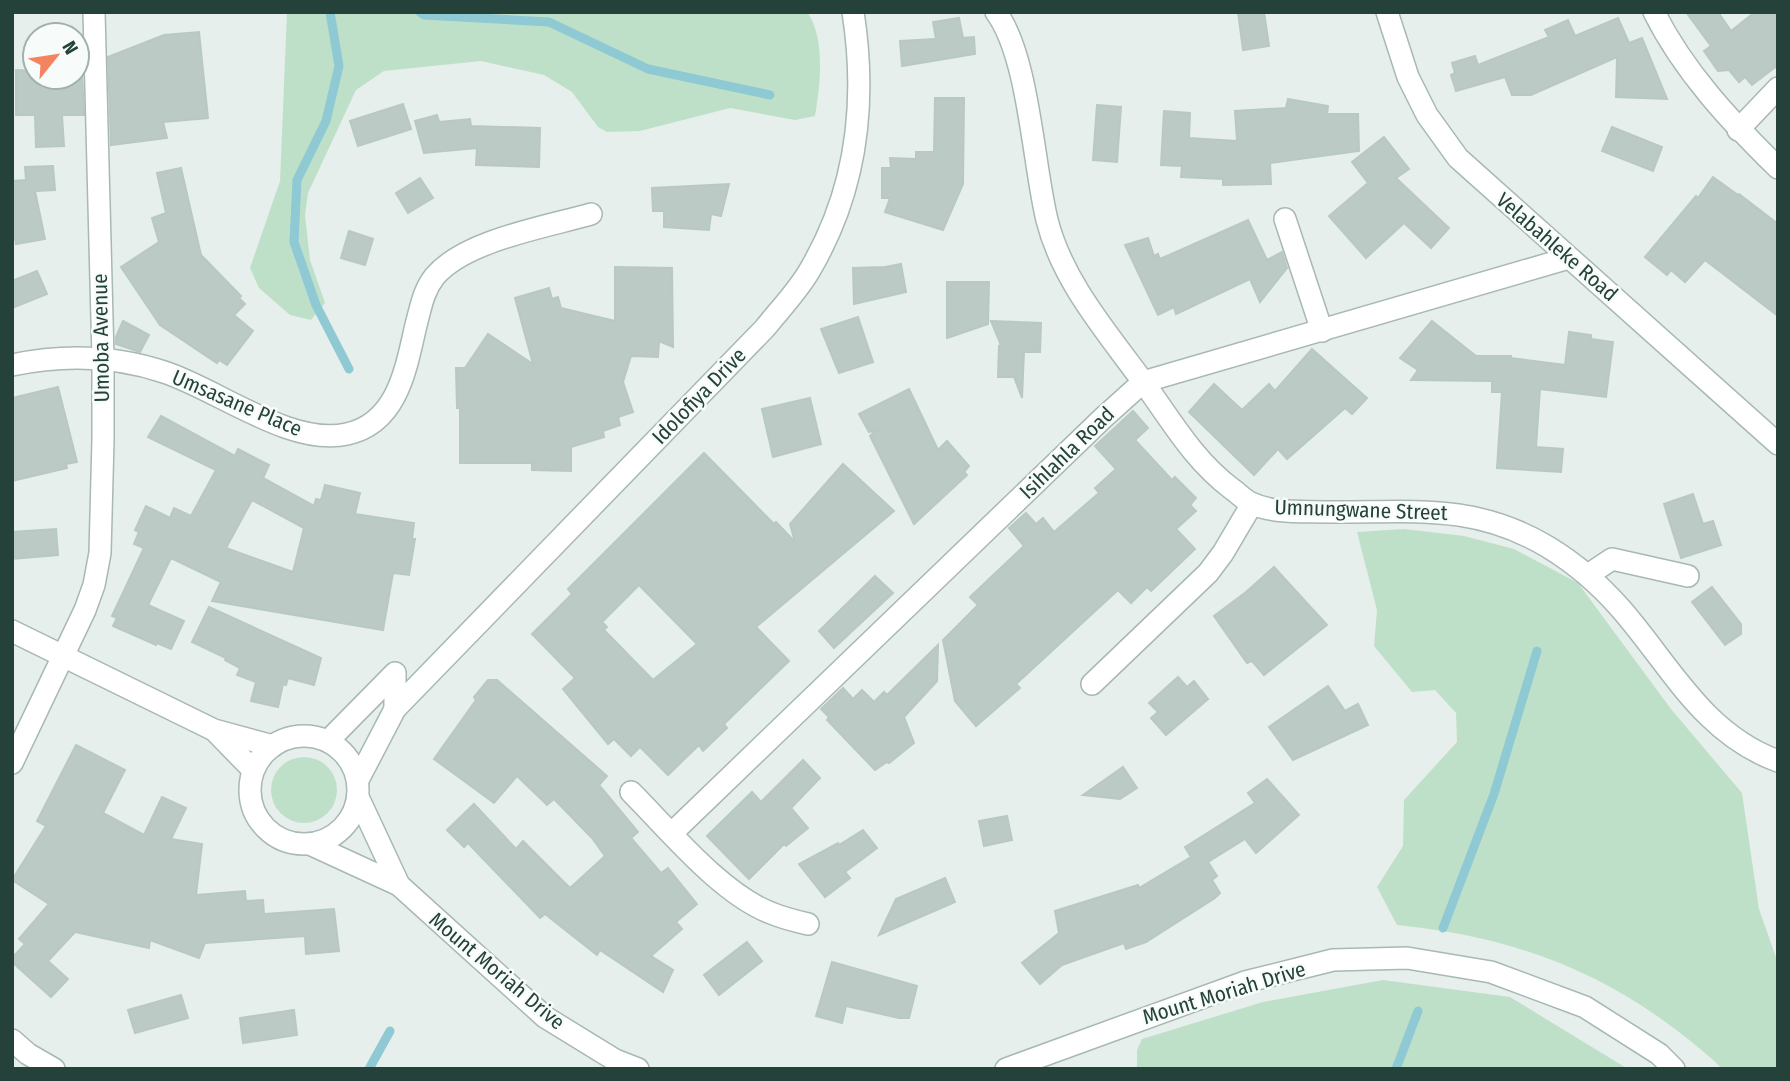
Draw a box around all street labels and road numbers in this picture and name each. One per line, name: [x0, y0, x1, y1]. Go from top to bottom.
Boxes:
street label: Velabahleke Road: [1491, 187, 1623, 307]
street label: Umoba Avenue: [87, 273, 115, 403]
street label: Idolofiya Drive: [647, 342, 751, 450]
street label: Umsasane Place: [168, 364, 306, 442]
street label: Isihlahla Road: [1014, 401, 1120, 505]
street label: Umnungwane Street: [1274, 494, 1448, 526]
street label: Mount Moriah Drive: [424, 907, 570, 1035]
street label: Mount Moriah Drive: [1139, 956, 1309, 1030]

